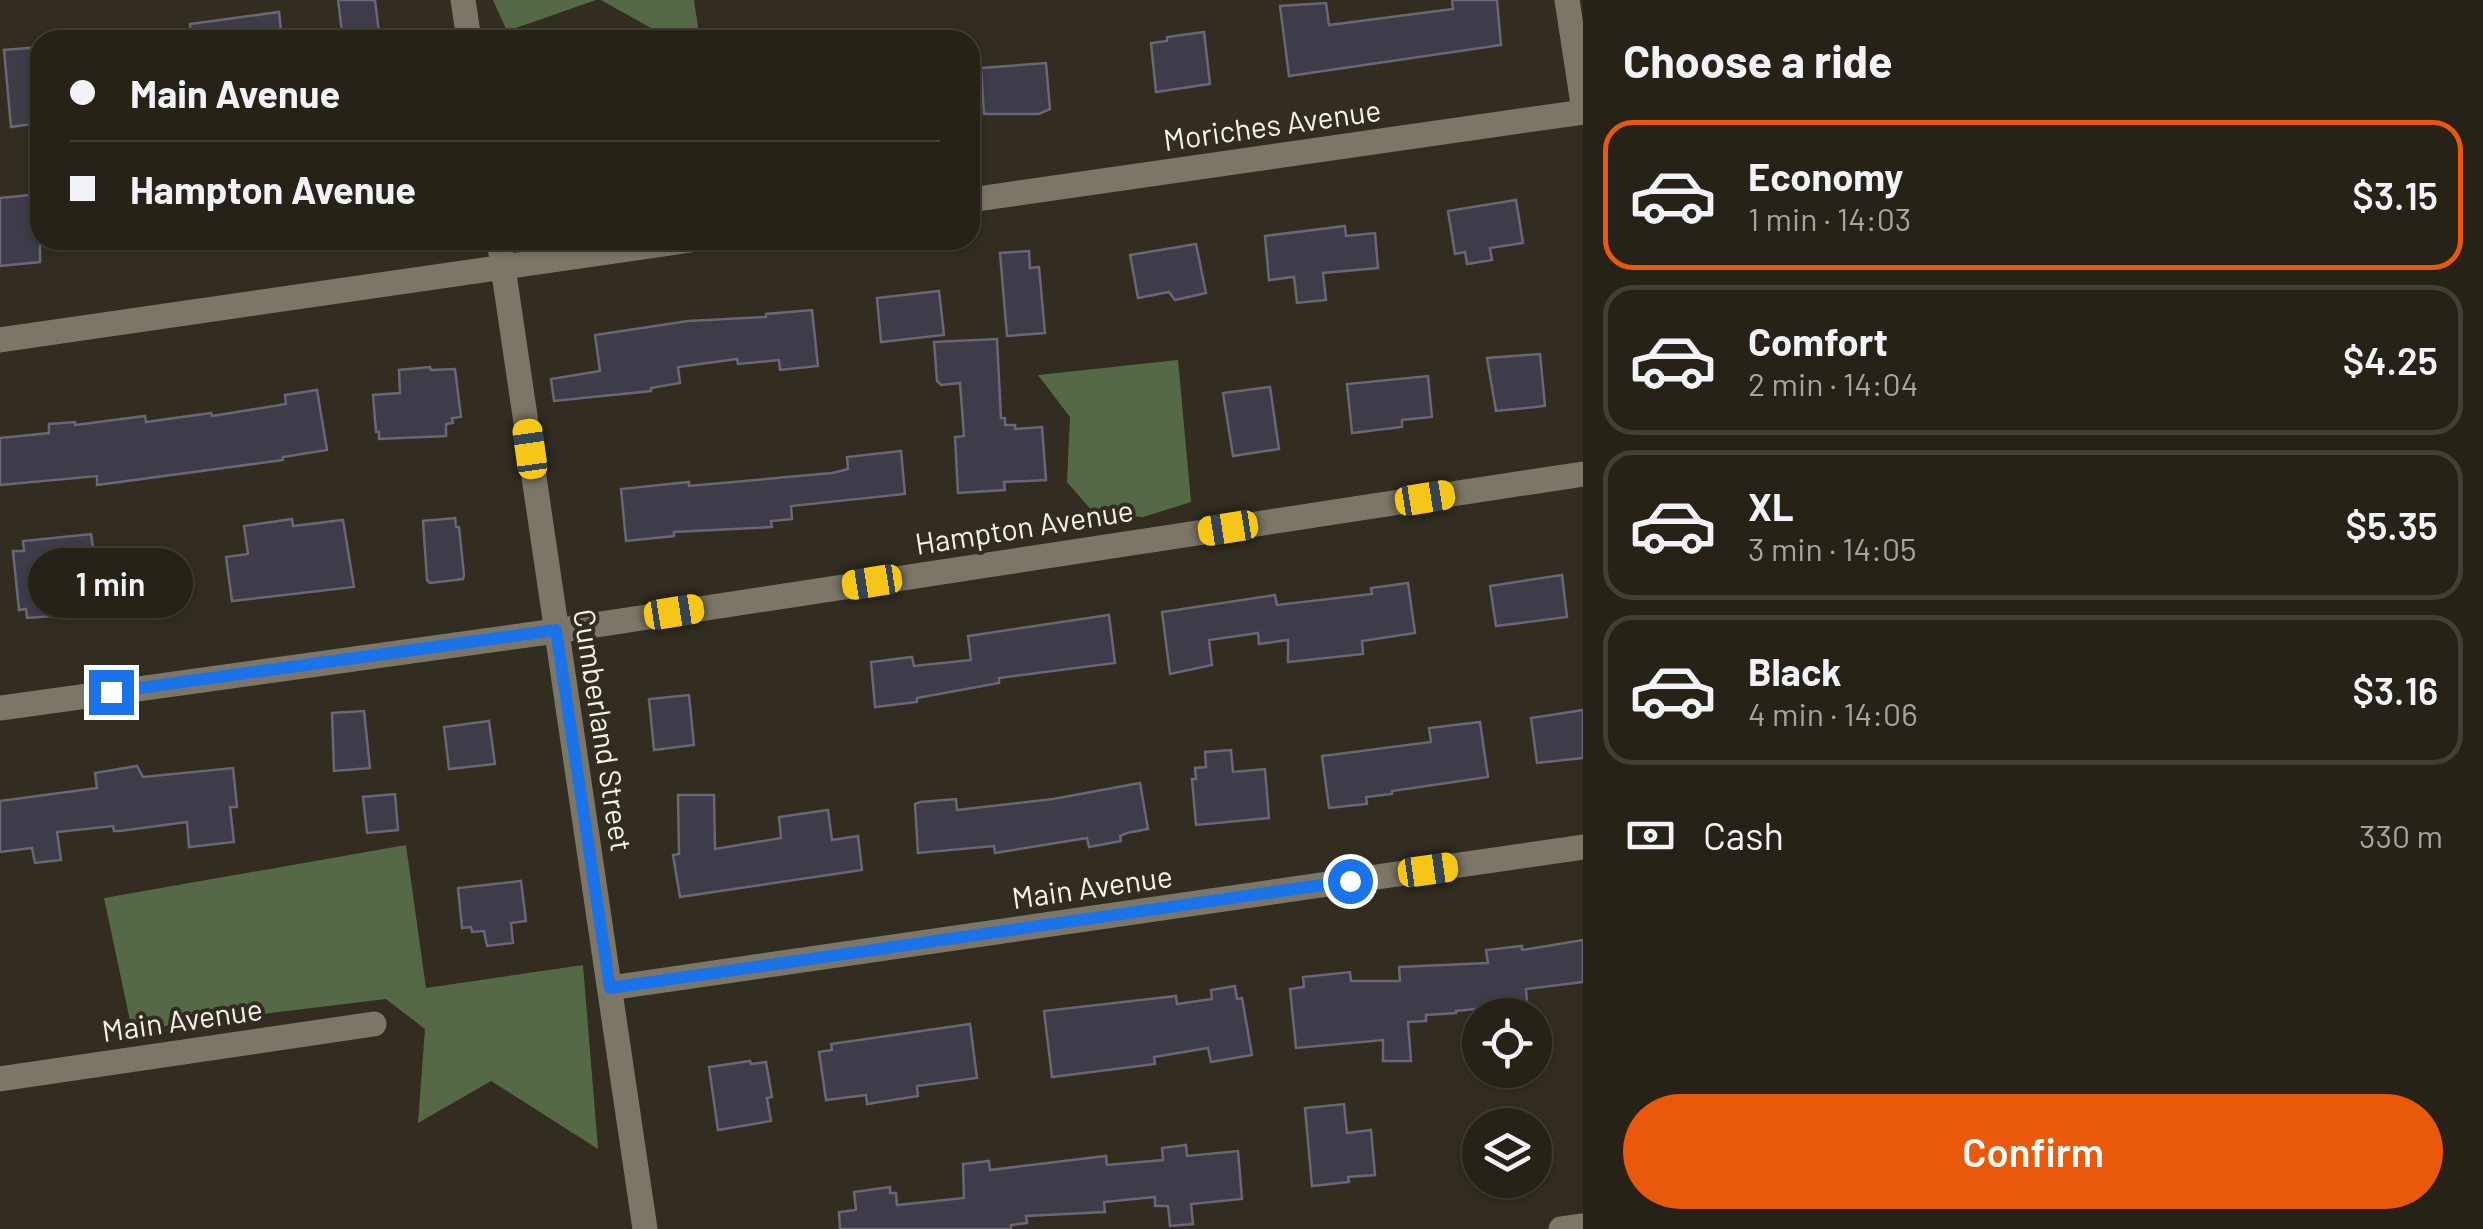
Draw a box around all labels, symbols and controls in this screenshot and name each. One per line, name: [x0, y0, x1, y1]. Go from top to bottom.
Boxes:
text: Choose a ride: [1623, 33, 1893, 87]
text: Main Avenue: [130, 70, 340, 116]
street label: Moriches Avenue: [1161, 91, 1383, 157]
icon: car: [1628, 150, 1718, 240]
text: Economy: [1748, 153, 1903, 199]
text: Hampton Avenue: [130, 166, 416, 212]
text: $3.15: [2352, 172, 2438, 218]
text: 1 min · 14:03: [1748, 199, 1911, 237]
icon: car: [1628, 315, 1718, 405]
text: Comfort: [1748, 318, 1888, 364]
text: $4.25: [2343, 337, 2438, 383]
text: 2 min · 14:04: [1748, 364, 1918, 402]
car: [511, 417, 549, 481]
car: [1393, 478, 1457, 518]
icon: car: [1628, 480, 1718, 570]
text: XL: [1748, 483, 1794, 529]
street label: Hampton Avenue: [912, 491, 1136, 561]
text: $5.35: [2346, 502, 2438, 548]
car: [1196, 508, 1260, 548]
text: 3 min · 14:05: [1748, 529, 1916, 567]
callout: 1 min: [28, 547, 194, 617]
car: [840, 562, 904, 602]
text: 1 min: [76, 564, 145, 602]
car: [642, 592, 706, 632]
street label: Cumberland Street: [567, 606, 641, 854]
icon: car: [1628, 645, 1718, 735]
text: Black: [1748, 648, 1842, 694]
text: $3.16: [2352, 667, 2438, 713]
route end: [89, 670, 134, 715]
text: 4 min · 14:06: [1748, 694, 1918, 732]
icon: cash: [1623, 808, 1678, 863]
text: Cash: [1703, 812, 1784, 858]
text: 330 m: [2359, 816, 2443, 854]
car: [1396, 851, 1460, 889]
street label: Main Avenue: [1009, 857, 1175, 915]
route start: [1328, 859, 1373, 904]
street label: Main Avenue: [99, 990, 265, 1048]
map controls: [1462, 998, 1552, 1198]
button: locate: [1462, 998, 1552, 1088]
button: Confirm: [1623, 1094, 2443, 1209]
button: layers: [1462, 1108, 1552, 1198]

